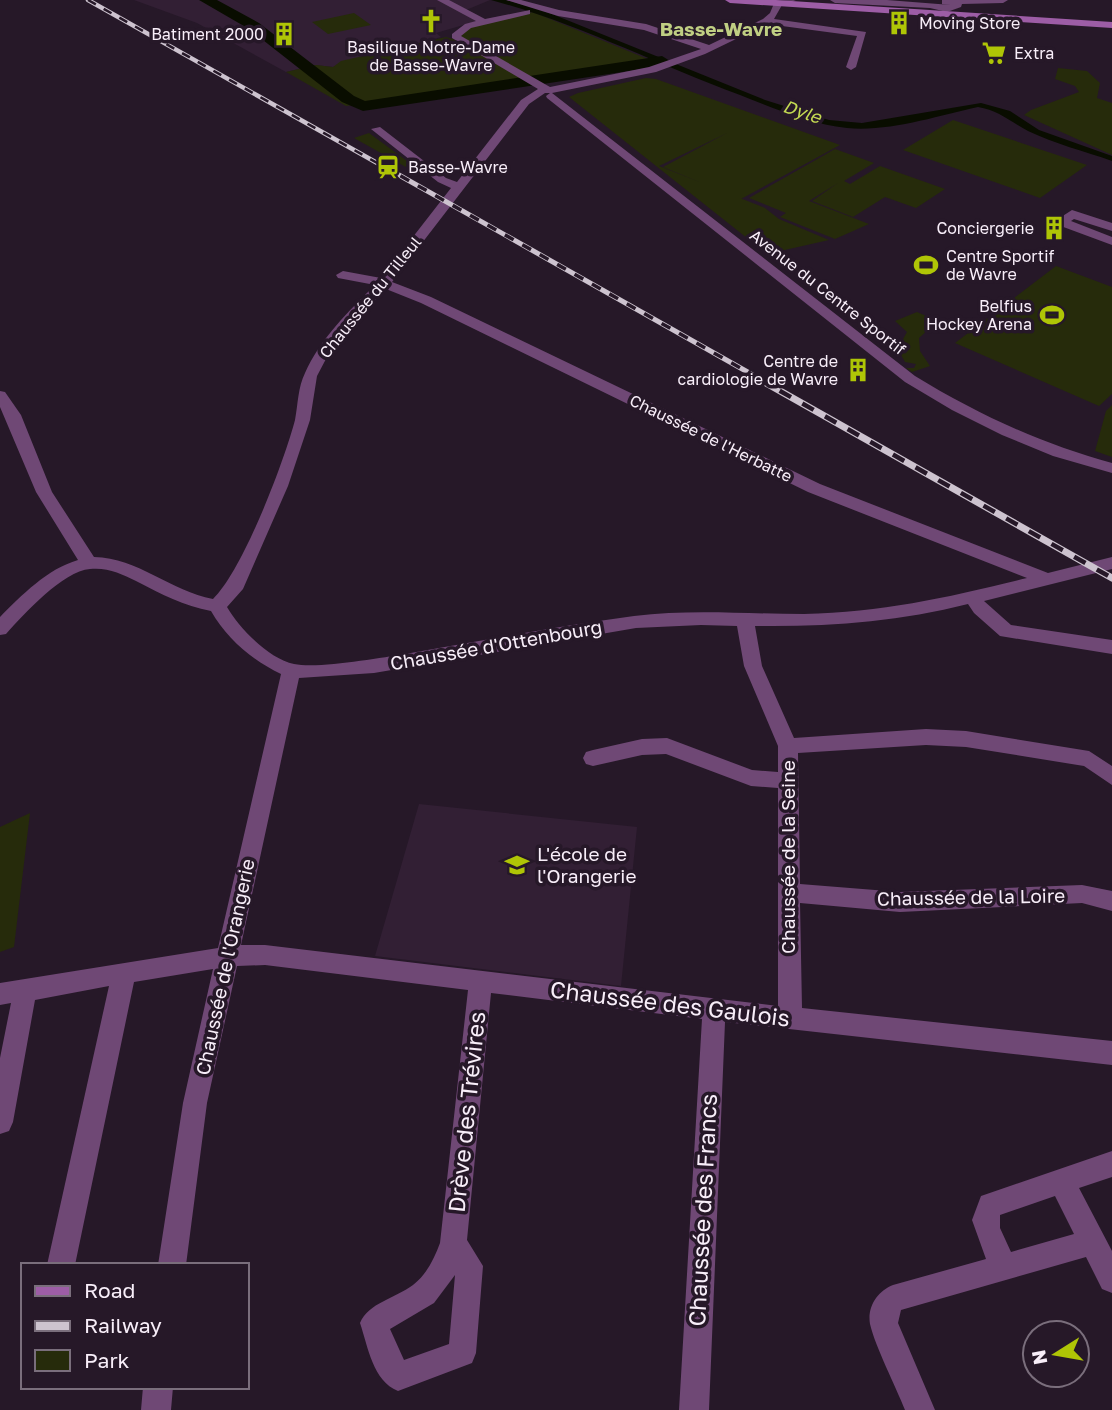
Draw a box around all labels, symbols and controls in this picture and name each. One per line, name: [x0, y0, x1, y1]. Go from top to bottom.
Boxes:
church icon: Basilique Notre-Dame de Basse-Wavre: [417, 7, 445, 35]
building icon: Moving Store: [885, 9, 913, 37]
place label: Moving Store: [919, 13, 1020, 33]
district label: Basse-Wavre: [660, 17, 782, 40]
building icon: Batiment 2000: [270, 20, 298, 48]
place label: Batiment 2000: [151, 24, 264, 44]
place label: Basilique Notre-Dame de Basse-Wavre: [347, 37, 515, 75]
supermarket icon: Extra: [980, 39, 1008, 67]
place label: Extra: [1014, 43, 1054, 63]
water label: Dyle: [780, 94, 826, 128]
station icon: Basse-Wavre: [374, 153, 402, 181]
place label: Basse-Wavre: [408, 157, 508, 177]
building icon: Conciergerie: [1040, 214, 1068, 242]
place label: Conciergerie: [936, 218, 1034, 238]
street label: Avenue du Centre Sportif: [746, 225, 910, 359]
street label: Chaussée du Tilleul: [315, 232, 425, 362]
place label: Centre Sportif de Wavre: [946, 246, 1055, 284]
sports icon: Centre Sportif de Wavre: [912, 251, 940, 279]
place label: Belfius Hockey Arena: [926, 296, 1032, 334]
sports icon: Belfius Hockey Arena: [1038, 301, 1066, 329]
place label: Centre de cardiologie de Wavre: [678, 351, 838, 389]
building icon: Centre de cardiologie de Wavre: [844, 356, 872, 384]
street label: Chaussée de l'Herbatte: [626, 390, 796, 486]
street label: Chaussée d'Ottenbourg: [388, 615, 604, 674]
street label: Chaussée de la Seine: [776, 760, 799, 954]
place label: L'école de l'Orangerie: [537, 842, 636, 887]
school or university icon: L'école de l'Orangerie: [503, 851, 531, 879]
street label: Chaussée de l'Orangerie: [190, 857, 259, 1077]
street label: Chaussée de la Loire: [877, 883, 1065, 910]
street label: Chaussée des Gaulois: [549, 974, 792, 1032]
street label: Drève des Trévires: [442, 1010, 490, 1214]
street label: Chaussée des Francs: [682, 1093, 722, 1327]
legend: [21, 1263, 248, 1389]
text: Road: [84, 1277, 135, 1303]
text: Railway: [84, 1312, 162, 1338]
north arrow: [1021, 1319, 1091, 1389]
text: Park: [84, 1347, 130, 1373]
text: N: [1026, 1348, 1051, 1367]

